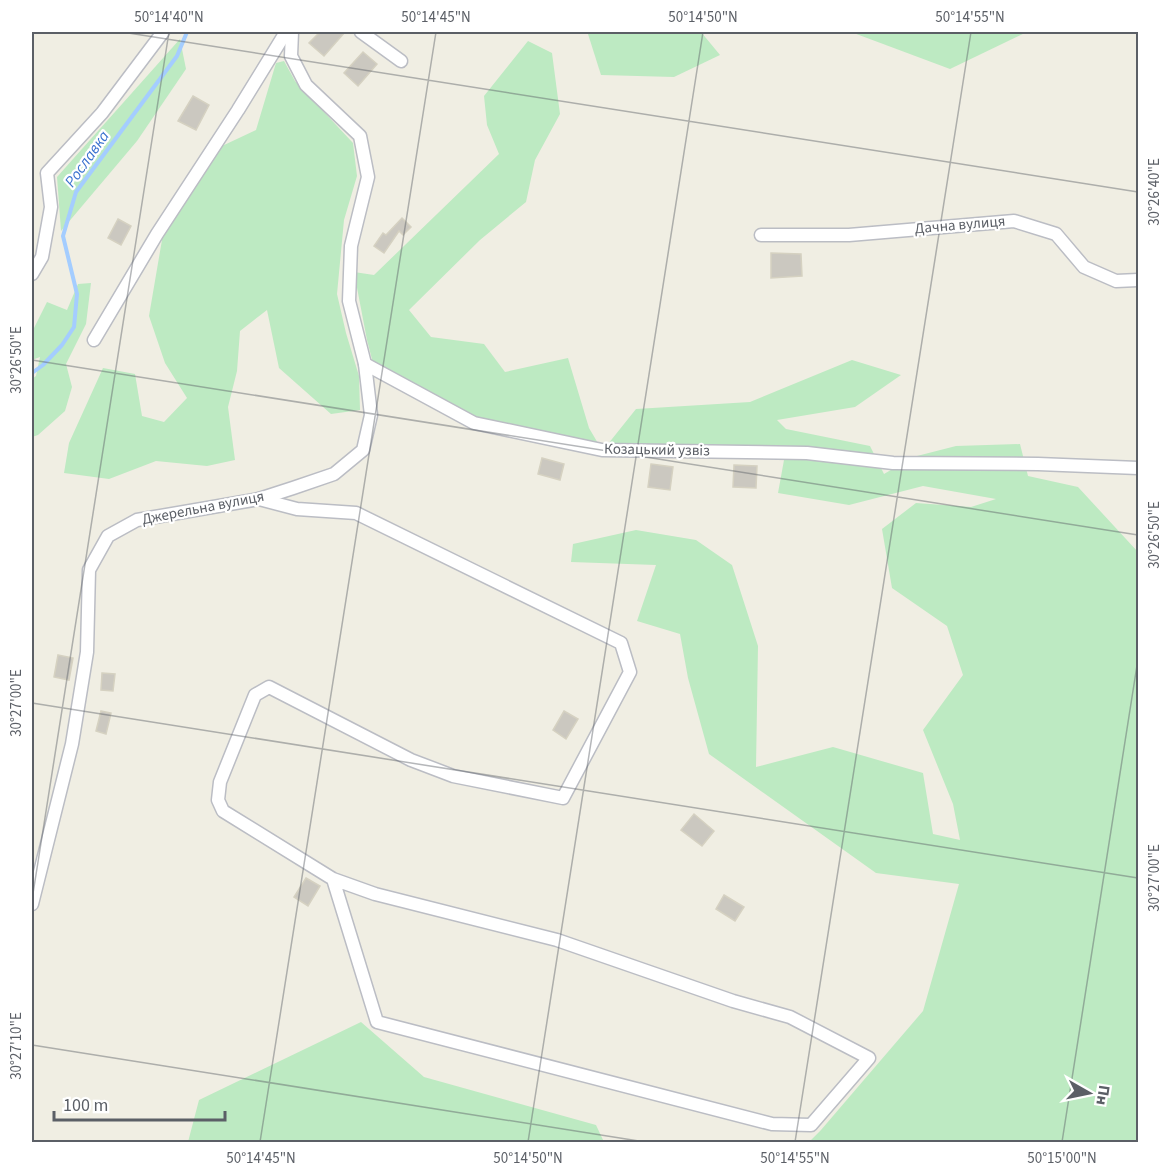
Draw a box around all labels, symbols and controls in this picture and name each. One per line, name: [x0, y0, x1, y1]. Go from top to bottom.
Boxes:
text: 50°14'40"N: [134, 7, 204, 28]
text: 50°14'45"N: [401, 7, 471, 28]
text: 50°14'50"N: [668, 7, 738, 28]
text: 50°14'55"N: [935, 7, 1005, 28]
water label: Рославка: [59, 126, 115, 192]
text: 30°26'40"E: [1144, 158, 1165, 226]
street label: Дачна вулиця: [914, 211, 1006, 239]
text: 30°26'50"E: [6, 326, 27, 394]
street label: Козацький узвіз: [604, 439, 710, 461]
street label: Джерельна вулиця: [140, 486, 266, 530]
text: 30°26'50"E: [1144, 501, 1165, 569]
text: 30°27'00"E: [6, 669, 27, 737]
text: 30°27'00"E: [1144, 844, 1165, 912]
text: 30°27'10"E: [6, 1012, 27, 1080]
north arrow: [1059, 1063, 1119, 1123]
scale bar: [54, 1084, 225, 1122]
text: Пн: [1090, 1084, 1115, 1107]
text: 100 m: [63, 1093, 108, 1118]
text: 50°14'45"N: [226, 1148, 296, 1169]
text: 50°14'50"N: [493, 1148, 563, 1169]
text: 50°14'55"N: [760, 1148, 830, 1169]
text: 50°15'00"N: [1027, 1148, 1097, 1169]

